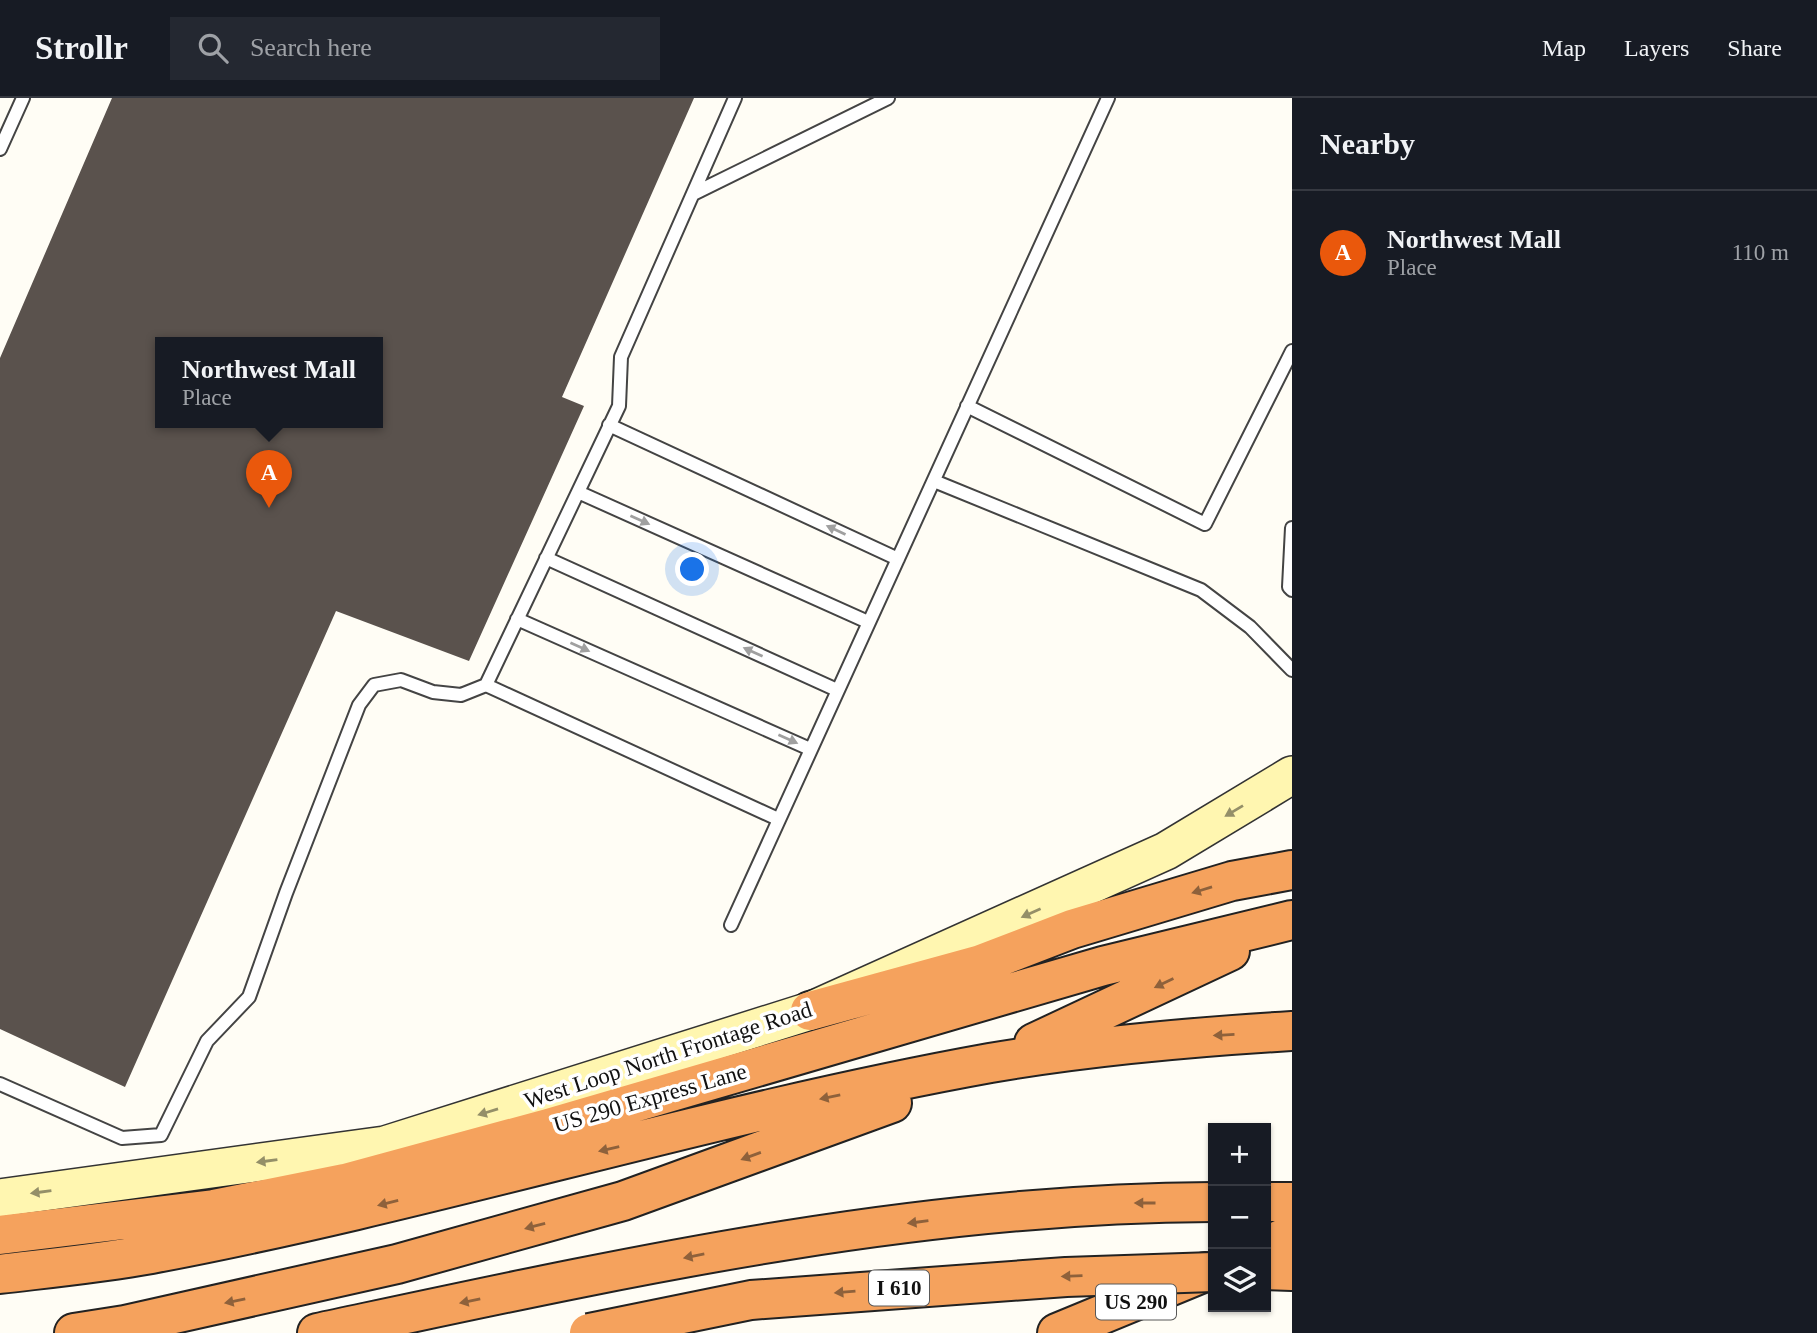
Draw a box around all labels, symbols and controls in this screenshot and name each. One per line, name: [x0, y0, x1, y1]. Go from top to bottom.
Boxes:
search box: [170, 17, 660, 80]
icon: search: [194, 29, 232, 67]
text: Strollr: [35, 30, 128, 66]
text: Search here: [250, 33, 372, 62]
text: Map: [1542, 35, 1586, 61]
text: Layers: [1624, 35, 1689, 61]
text: Share: [1727, 35, 1782, 61]
text: Nearby: [1320, 127, 1415, 160]
text: Northwest Mall: [1387, 225, 1561, 254]
text: A: [1335, 240, 1351, 265]
text: 110 m: [1732, 240, 1789, 265]
text: Place: [1387, 255, 1437, 280]
popup: [155, 337, 383, 428]
text: Northwest Mall: [182, 355, 356, 384]
text: Place: [182, 385, 232, 410]
pin: A: [246, 450, 292, 508]
one-way arrow: [630, 514, 650, 526]
one-way arrow: [826, 524, 846, 536]
your location: [675, 552, 709, 586]
one-way arrow: [570, 641, 590, 653]
one-way arrow: [743, 646, 763, 658]
one-way arrow: [777, 734, 798, 745]
one-way arrow: [1224, 804, 1243, 817]
one-way arrow: [1191, 886, 1212, 896]
one-way arrow: [1021, 907, 1041, 919]
one-way arrow: [1154, 977, 1174, 989]
street label: West Loop North Frontage Road: [521, 996, 815, 1113]
one-way arrow: [1213, 1030, 1235, 1041]
street label: US 290 Express Lane: [550, 1058, 750, 1138]
one-way arrow: [819, 1092, 841, 1103]
one-way arrow: [477, 1108, 498, 1118]
map controls: [1208, 1123, 1271, 1312]
button: +: [1208, 1123, 1271, 1186]
one-way arrow: [598, 1144, 620, 1155]
one-way arrow: [741, 1151, 762, 1162]
one-way arrow: [256, 1156, 278, 1167]
button: −: [1208, 1186, 1271, 1249]
one-way arrow: [30, 1187, 52, 1198]
one-way arrow: [1134, 1197, 1156, 1209]
one-way arrow: [377, 1198, 399, 1209]
one-way arrow: [907, 1216, 929, 1227]
one-way arrow: [524, 1221, 545, 1231]
button: layers: [1208, 1249, 1271, 1312]
one-way arrow: [683, 1251, 705, 1262]
road number: I 610: [869, 1270, 929, 1306]
one-way arrow: [1060, 1271, 1082, 1282]
road number: US 290: [1096, 1284, 1176, 1320]
one-way arrow: [833, 1287, 855, 1298]
one-way arrow: [459, 1295, 481, 1306]
one-way arrow: [224, 1296, 246, 1307]

